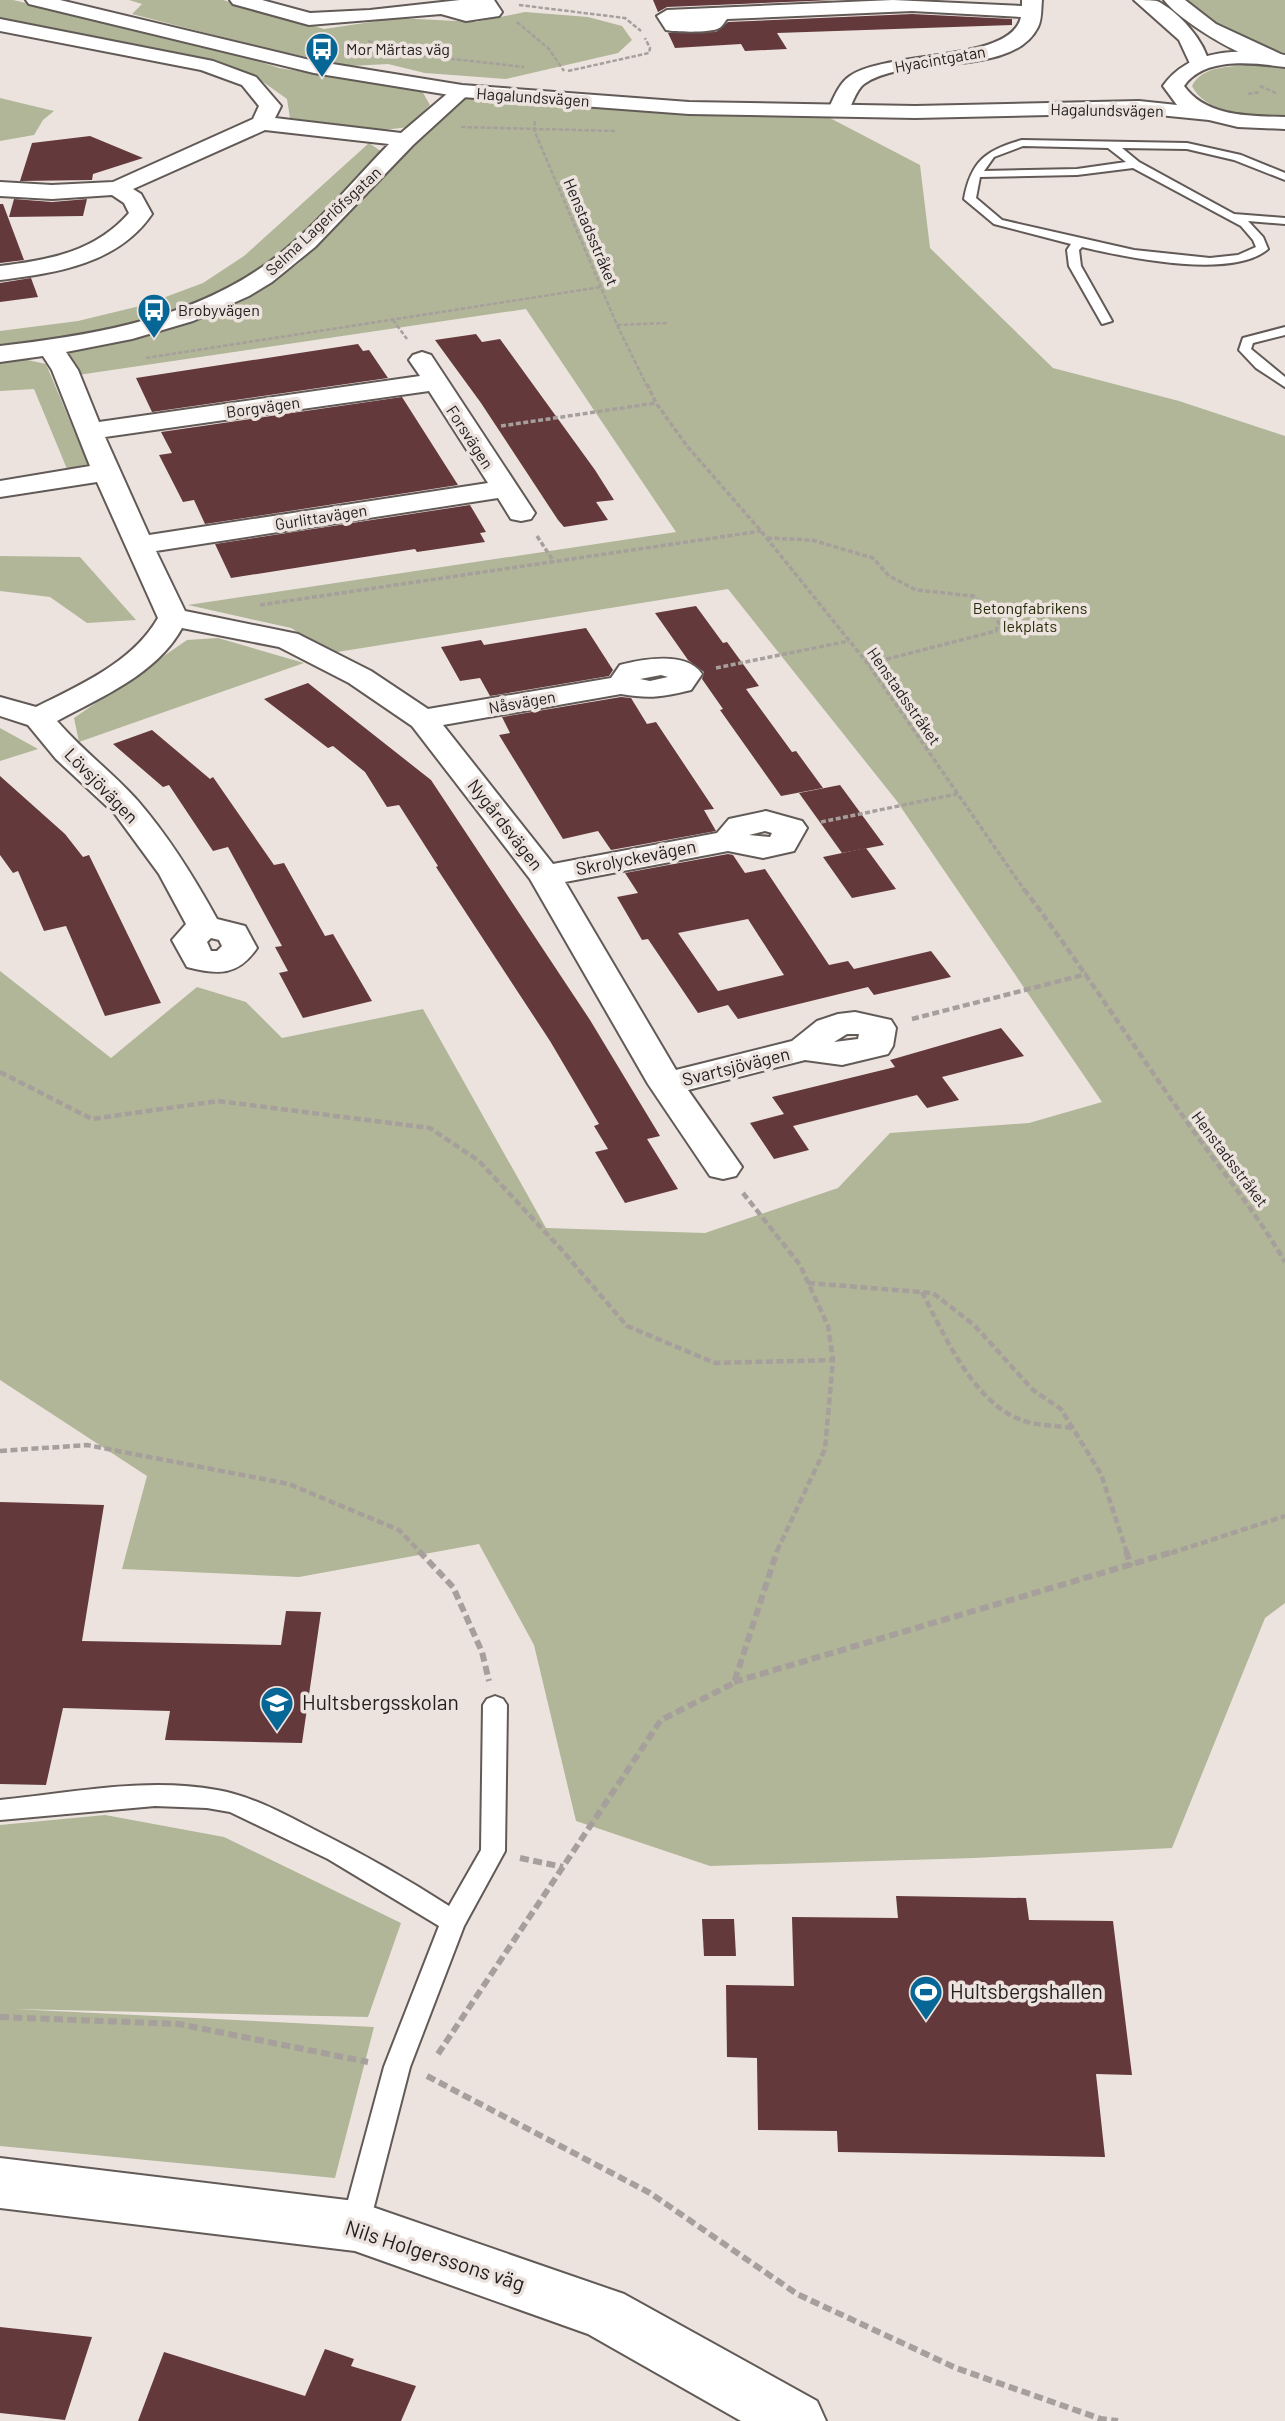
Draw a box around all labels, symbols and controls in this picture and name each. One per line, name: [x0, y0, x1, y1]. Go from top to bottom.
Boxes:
bus stop icon: Mor Märtas väg: [303, 30, 341, 79]
place label: Mor Märtas väg: [346, 39, 450, 58]
street label: Hyacintgatan: [893, 41, 987, 76]
street label: Hagalundsvägen: [476, 83, 590, 110]
street label: Hagalundsvägen: [1050, 99, 1164, 120]
street label: Selma Lagerlöfsgatan: [261, 162, 384, 279]
street label: Henstadsstråket: [560, 175, 623, 288]
bus stop icon: Brobyvägen: [135, 291, 173, 340]
place label: Brobyvägen: [178, 300, 260, 319]
street label: Borgvägen: [225, 392, 301, 421]
street label: Forsvägen: [443, 402, 498, 472]
street label: Gurlittavägen: [274, 500, 368, 533]
park label: Betongfabrikens lekplats: [973, 598, 1087, 635]
street label: Henstadsstråket: [864, 643, 945, 748]
street label: Nåsvägen: [487, 686, 557, 717]
street label: Lövsjövägen: [60, 743, 143, 828]
street label: Nygårdsvägen: [463, 774, 548, 874]
street label: Skrolyckevägen: [574, 835, 698, 879]
street label: Svartsjövägen: [680, 1042, 792, 1090]
street label: Henstadsstråket: [1188, 1107, 1273, 1210]
school or university icon: Hultsbergsskolan: [258, 1684, 296, 1733]
place label: Hultsbergsskolan: [302, 1689, 459, 1714]
sports icon: Hultsbergshallen: [907, 1973, 945, 2022]
place label: Hultsbergshallen: [950, 1978, 1103, 2003]
street label: Nils Holgerssons väg: [343, 2214, 528, 2295]

